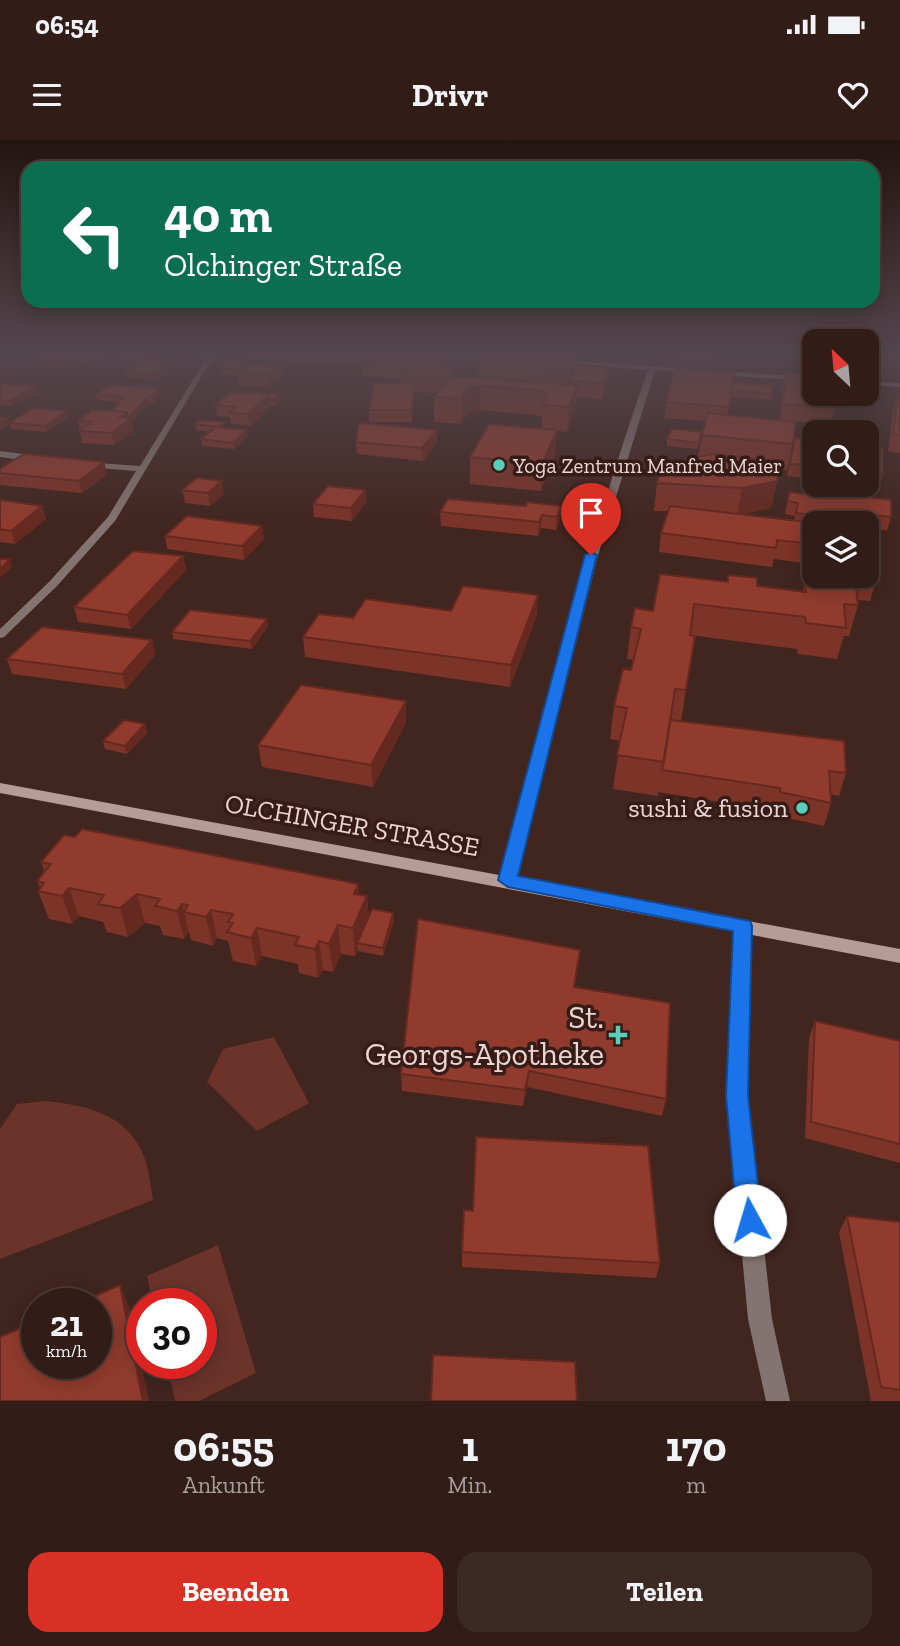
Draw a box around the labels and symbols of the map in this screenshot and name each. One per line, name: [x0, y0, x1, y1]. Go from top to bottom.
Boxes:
north arrow: [802, 329, 878, 406]
place label: Yoga Zentrum Manfred Maier: [512, 453, 782, 478]
marker: Yoga Zentrum Manfred Maier: [491, 457, 507, 473]
pin: [561, 483, 621, 555]
street label: OLCHINGER STRASSE: [222, 787, 482, 863]
place label: sushi & fusion: [628, 792, 788, 824]
marker: sushi & fusion: [794, 800, 810, 816]
place label: St. Georgs-Apotheke: [365, 998, 604, 1073]
marker: St. Georgs-Apotheke: [610, 1027, 626, 1043]
position arrow: [713, 1183, 787, 1257]
speed limit sign: 30: [126, 1288, 217, 1379]

